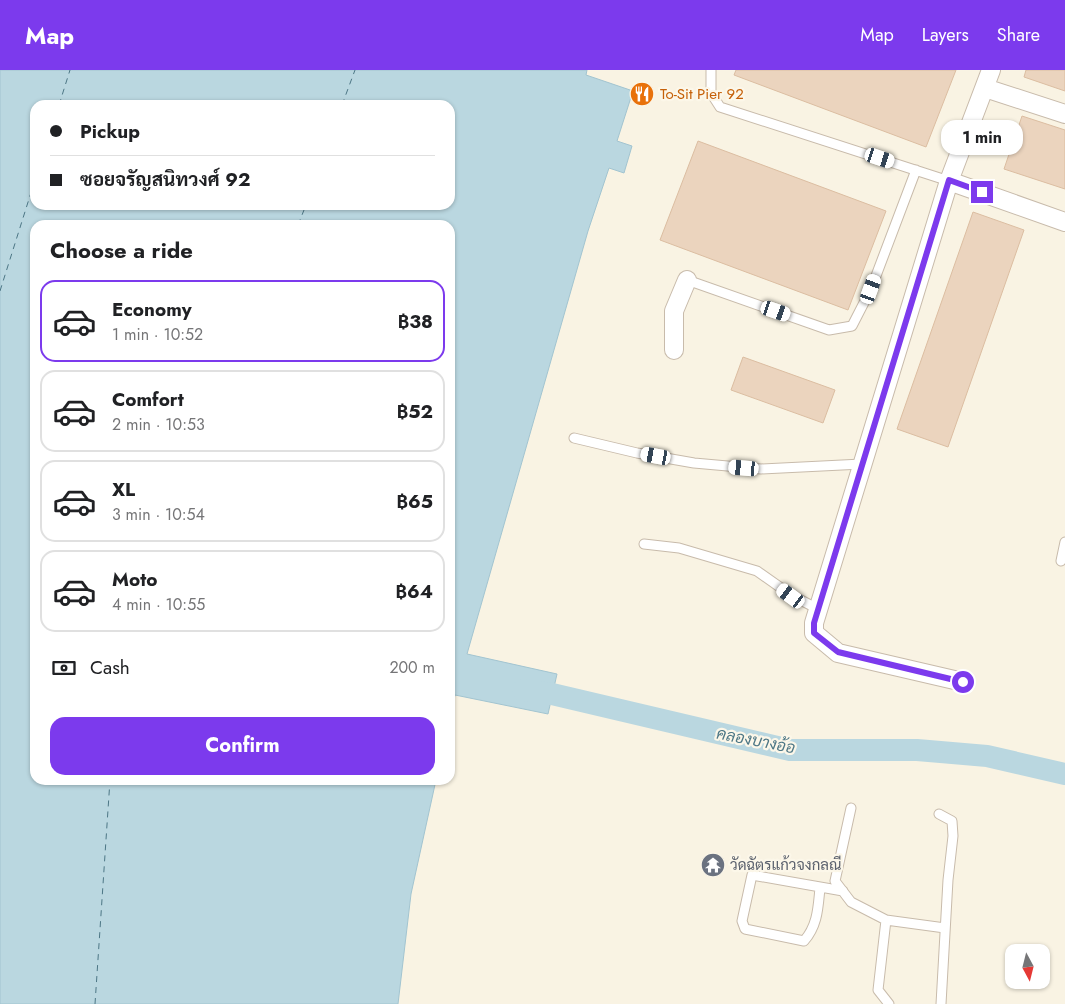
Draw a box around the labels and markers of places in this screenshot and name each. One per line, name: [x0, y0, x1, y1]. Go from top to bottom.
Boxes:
restaurant icon: To-Sit Pier 92: [629, 81, 655, 107]
place label: To-Sit Pier 92: [660, 83, 744, 105]
temple icon: วัดฉัตรแก้วจงกลณี: [700, 852, 726, 878]
place label: วัดฉัตรแก้วจงกลณี: [730, 854, 841, 876]

